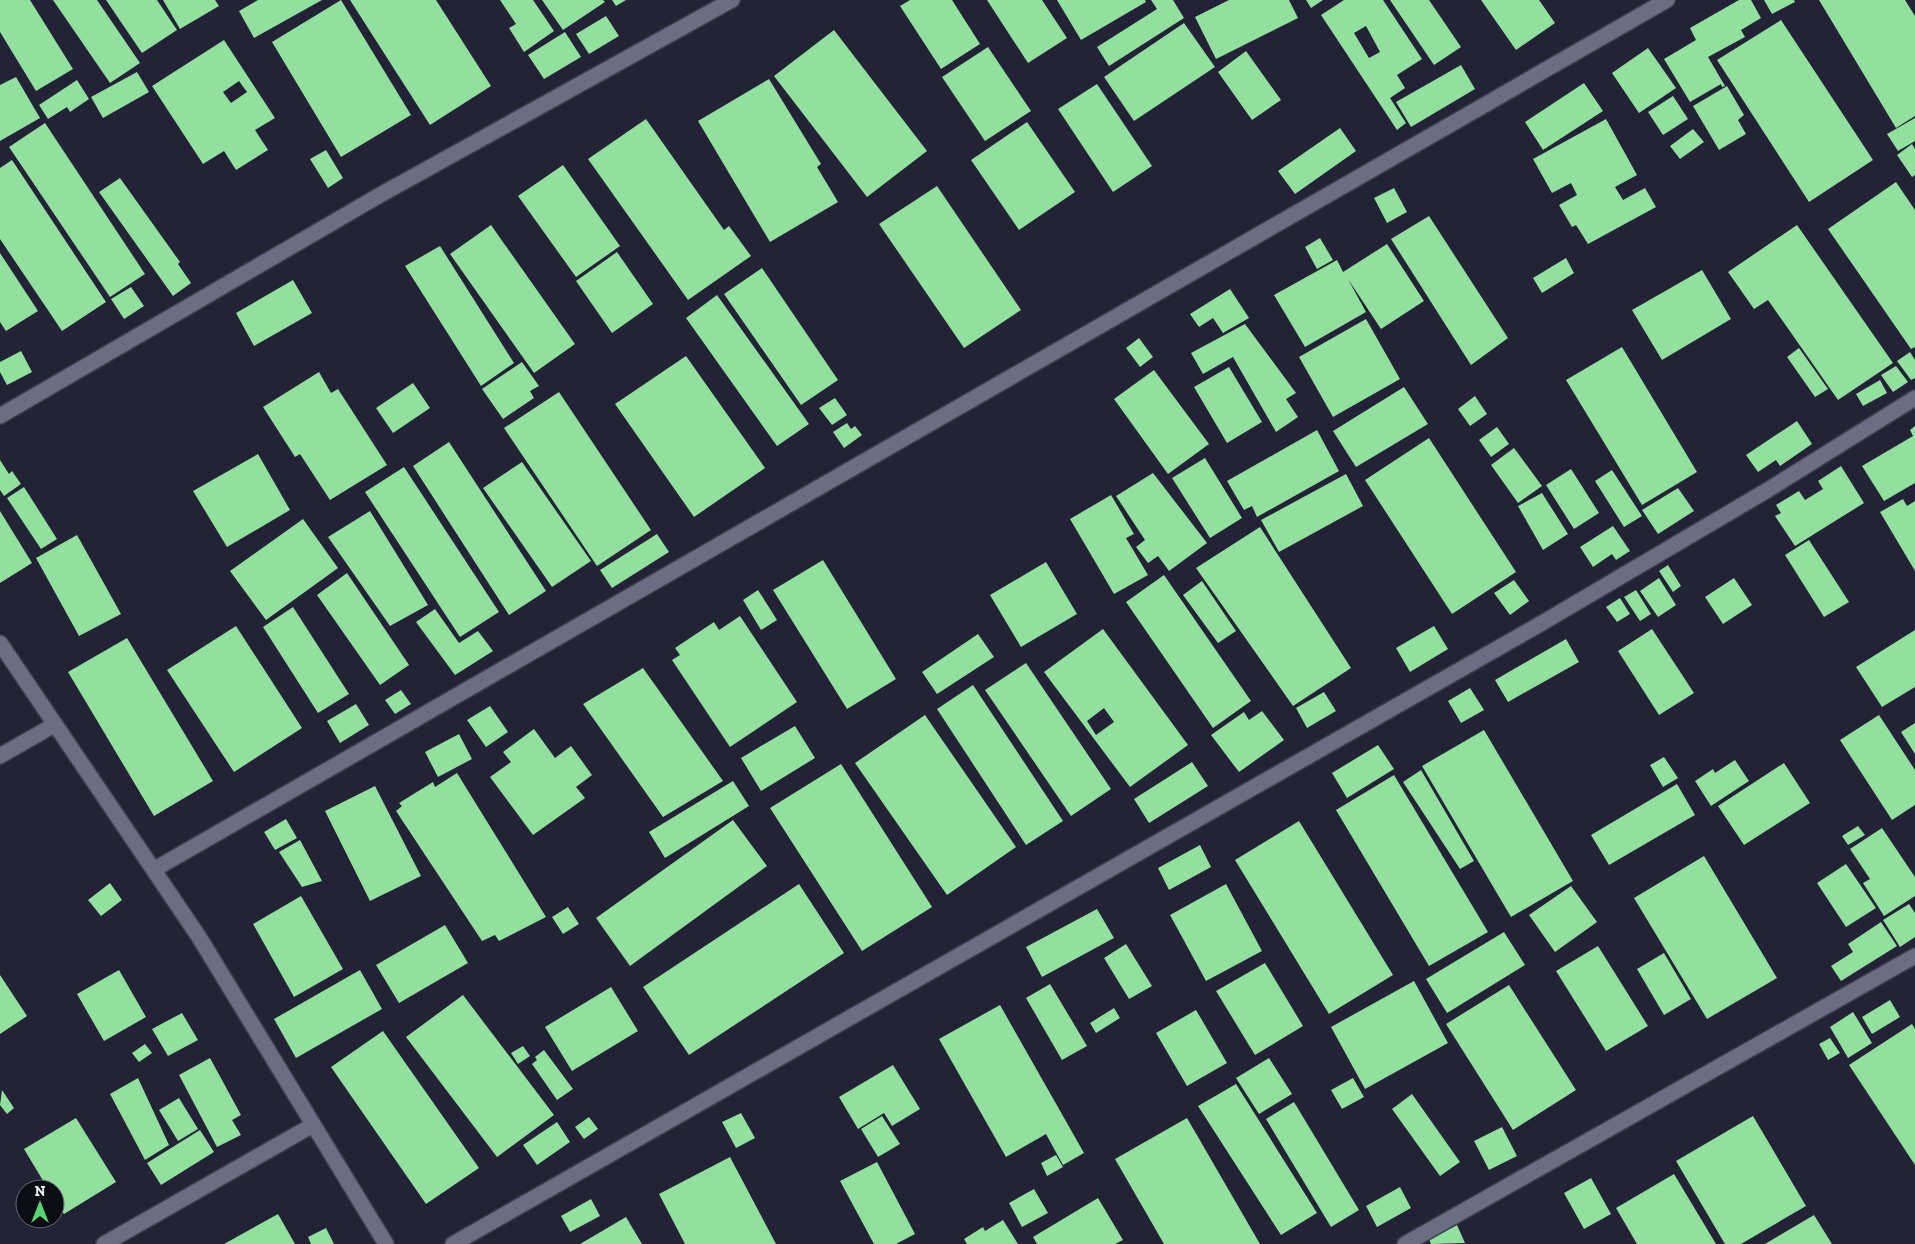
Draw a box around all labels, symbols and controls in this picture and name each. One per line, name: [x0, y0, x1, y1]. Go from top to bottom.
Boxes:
north arrow: [15, 1179, 65, 1229]
text: N: [35, 1183, 46, 1200]

